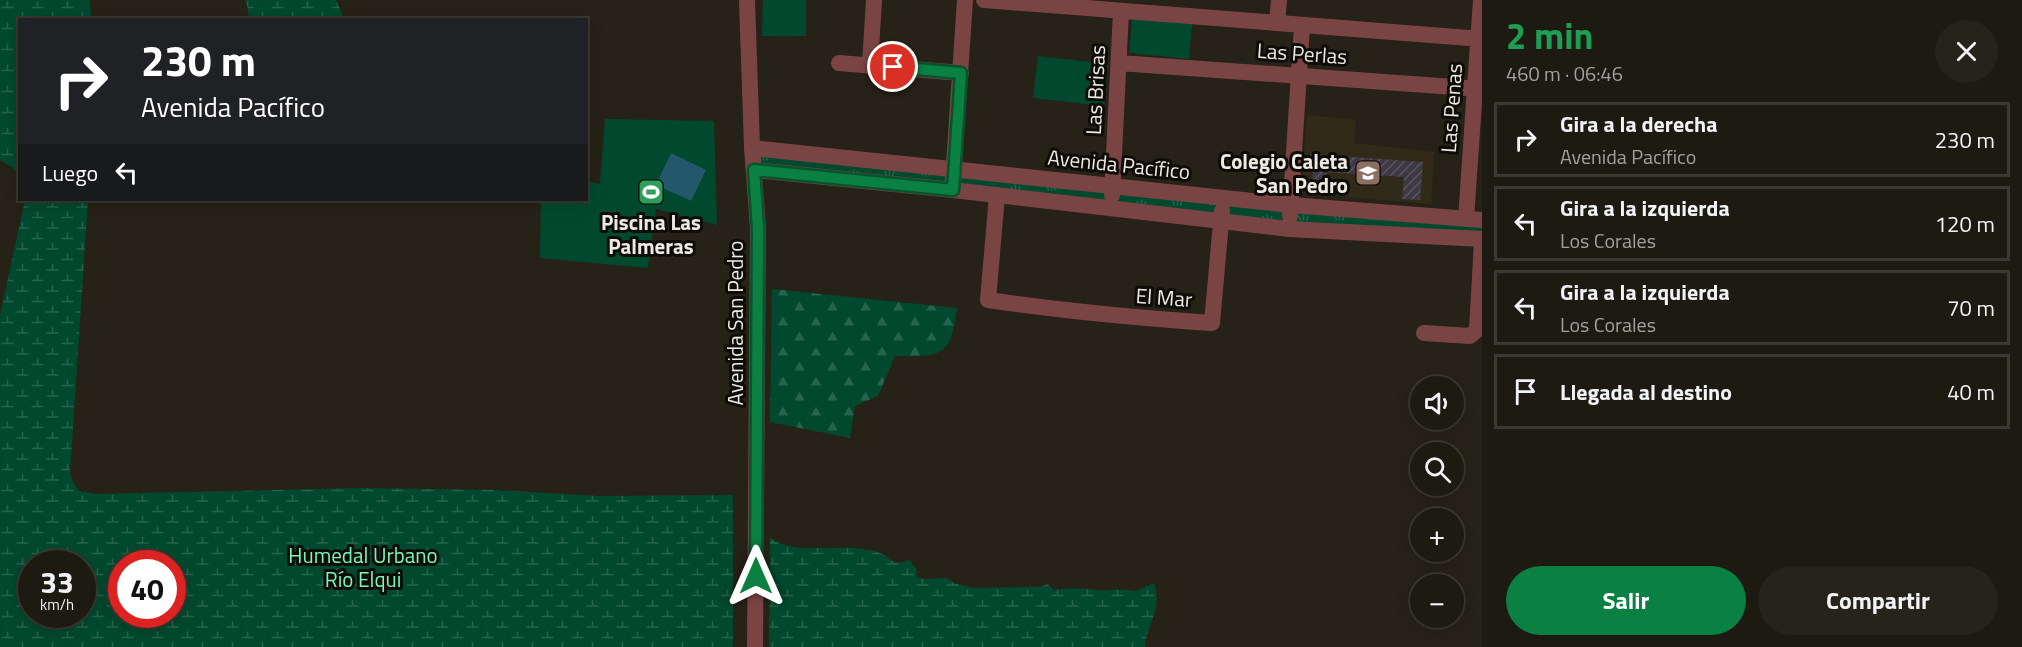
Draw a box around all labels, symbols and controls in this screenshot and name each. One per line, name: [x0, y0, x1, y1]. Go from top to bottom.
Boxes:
text: 2 min: [1506, 8, 1593, 63]
button: close: [1935, 20, 1998, 83]
text: 230 m: [141, 28, 256, 92]
street label: Las Perlas: [1256, 34, 1348, 72]
pin: [867, 41, 918, 92]
icon: right: [42, 42, 120, 120]
street label: Las Brisas: [1077, 44, 1113, 136]
icon: arrive: [876, 50, 909, 83]
text: 460 m · 06:46: [1506, 58, 1623, 89]
street label: Las Penas: [1432, 62, 1470, 154]
text: Avenida Pacífico: [141, 86, 325, 127]
text: Gira a la derecha: [1560, 107, 1717, 141]
icon: right: [1509, 123, 1542, 156]
text: 230 m: [1935, 123, 1995, 157]
street label: Avenida Pacífico: [1046, 141, 1192, 187]
text: Avenida Pacífico: [1560, 141, 1696, 172]
place label: Colegio Caleta San Pedro: [1220, 145, 1348, 201]
text: Luego: [42, 156, 98, 190]
icon: left: [110, 156, 143, 189]
school or university icon: Colegio Caleta San Pedro: [1353, 158, 1383, 188]
sports icon: Piscina Las Palmeras: [636, 177, 666, 207]
text: Gira a la izquierda: [1560, 191, 1730, 225]
place label: Piscina Las Palmeras: [601, 206, 701, 262]
icon: left: [1509, 207, 1542, 240]
text: 120 m: [1935, 207, 1995, 241]
text: Los Corales: [1560, 225, 1656, 256]
street label: Avenida San Pedro: [719, 241, 751, 405]
text: Gira a la izquierda: [1560, 275, 1730, 309]
street label: El Mar: [1135, 279, 1193, 315]
icon: left: [1509, 291, 1542, 324]
text: 70 m: [1947, 291, 1995, 325]
text: Los Corales: [1560, 309, 1656, 340]
icon: arrive: [1509, 375, 1542, 408]
text: Llegada al destino: [1560, 375, 1732, 409]
text: 40 m: [1947, 375, 1995, 409]
map controls: [1410, 376, 1464, 628]
button: sound: [1410, 376, 1464, 430]
button: search: [1410, 442, 1464, 496]
button: +: [1410, 508, 1464, 562]
park label: Humedal Urbano Río Elqui: [288, 539, 438, 595]
position arrow: [724, 544, 788, 608]
speed limit sign: 40: [108, 550, 186, 628]
text: 33: [40, 559, 74, 605]
button: Salir: [1506, 566, 1746, 635]
button: Compartir: [1758, 566, 1998, 635]
button: −: [1410, 574, 1464, 628]
text: km/h: [40, 593, 74, 616]

